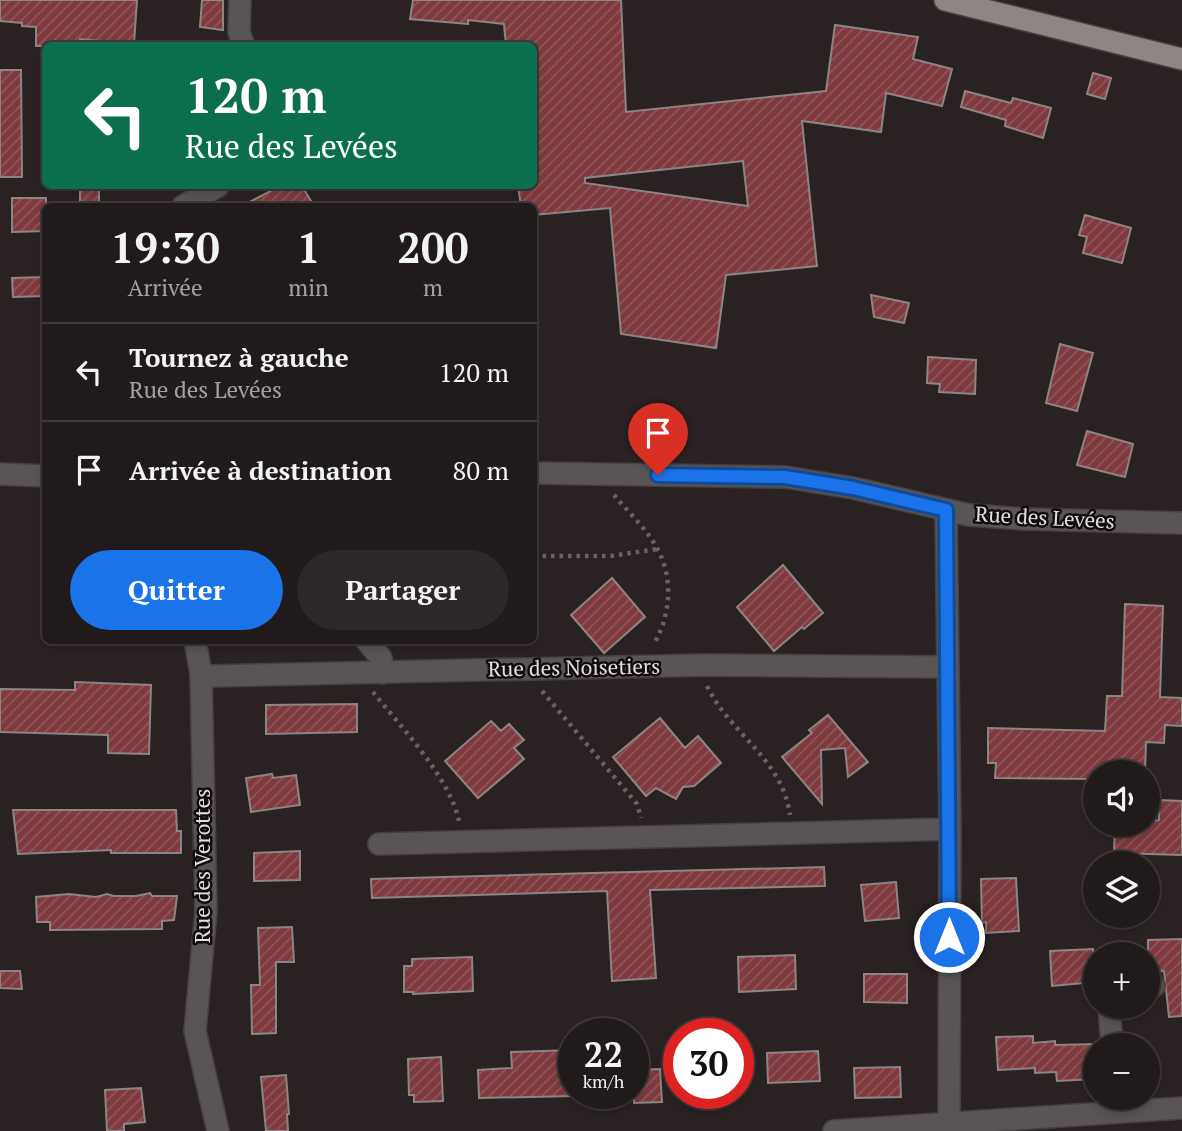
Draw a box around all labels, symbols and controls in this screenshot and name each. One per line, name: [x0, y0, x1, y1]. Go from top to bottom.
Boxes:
text: 120 m: [185, 62, 327, 127]
icon: left: [70, 70, 161, 161]
text: Rue des Levées: [185, 125, 398, 167]
text: 19:30: [111, 219, 220, 275]
text: 1: [297, 219, 320, 275]
text: 200: [397, 219, 468, 275]
text: Arrivée: [128, 272, 203, 303]
text: min: [288, 272, 329, 303]
text: m: [423, 272, 443, 303]
text: Tournez à gauche: [129, 340, 349, 374]
icon: left: [70, 353, 108, 391]
text: 120 m: [439, 355, 509, 389]
text: Rue des Levées: [129, 374, 282, 405]
pin: [628, 403, 688, 475]
icon: arrive: [639, 414, 677, 452]
icon: arrive: [70, 451, 108, 489]
text: Arrivée à destination: [129, 453, 392, 487]
text: 80 m: [453, 453, 509, 487]
street label: Rue des Levées: [975, 499, 1116, 535]
button: Quitter: [70, 550, 283, 630]
button: Partager: [297, 550, 509, 630]
street label: Rue des Noisetiers: [488, 651, 660, 683]
map controls: [1083, 760, 1160, 1110]
button: sound: [1083, 760, 1160, 837]
street label: Rue des Verottes: [188, 789, 216, 943]
button: layers: [1083, 851, 1160, 928]
position arrow: [912, 900, 986, 974]
button: +: [1083, 942, 1160, 1019]
speed limit sign: 30: [663, 1018, 754, 1109]
text: 22: [584, 1031, 623, 1077]
button: −: [1083, 1033, 1160, 1110]
text: km/h: [583, 1069, 624, 1093]

